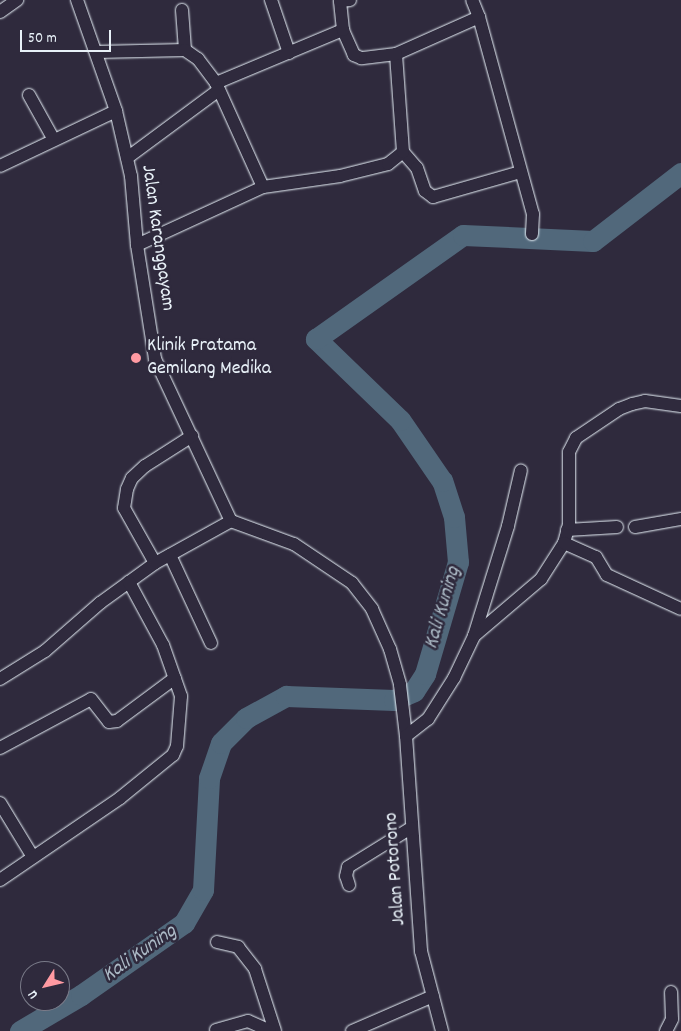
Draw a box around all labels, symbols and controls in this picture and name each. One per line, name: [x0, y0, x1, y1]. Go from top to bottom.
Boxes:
scale bar: [22, 20, 114, 52]
text: 50 m: [28, 28, 57, 50]
street label: Jalan Karanggayam: [135, 163, 179, 313]
place label: Klinik Pratama Gemilang Medika: [147, 334, 271, 381]
marker: Klinik Pratama Gemilang Medika: [129, 351, 143, 365]
water label: Kali Kuning: [419, 564, 467, 652]
street label: Jalan Potorono: [380, 812, 412, 926]
water label: Kali Kuning: [98, 919, 182, 989]
north arrow: [20, 961, 70, 1011]
text: U: [24, 986, 44, 1003]

